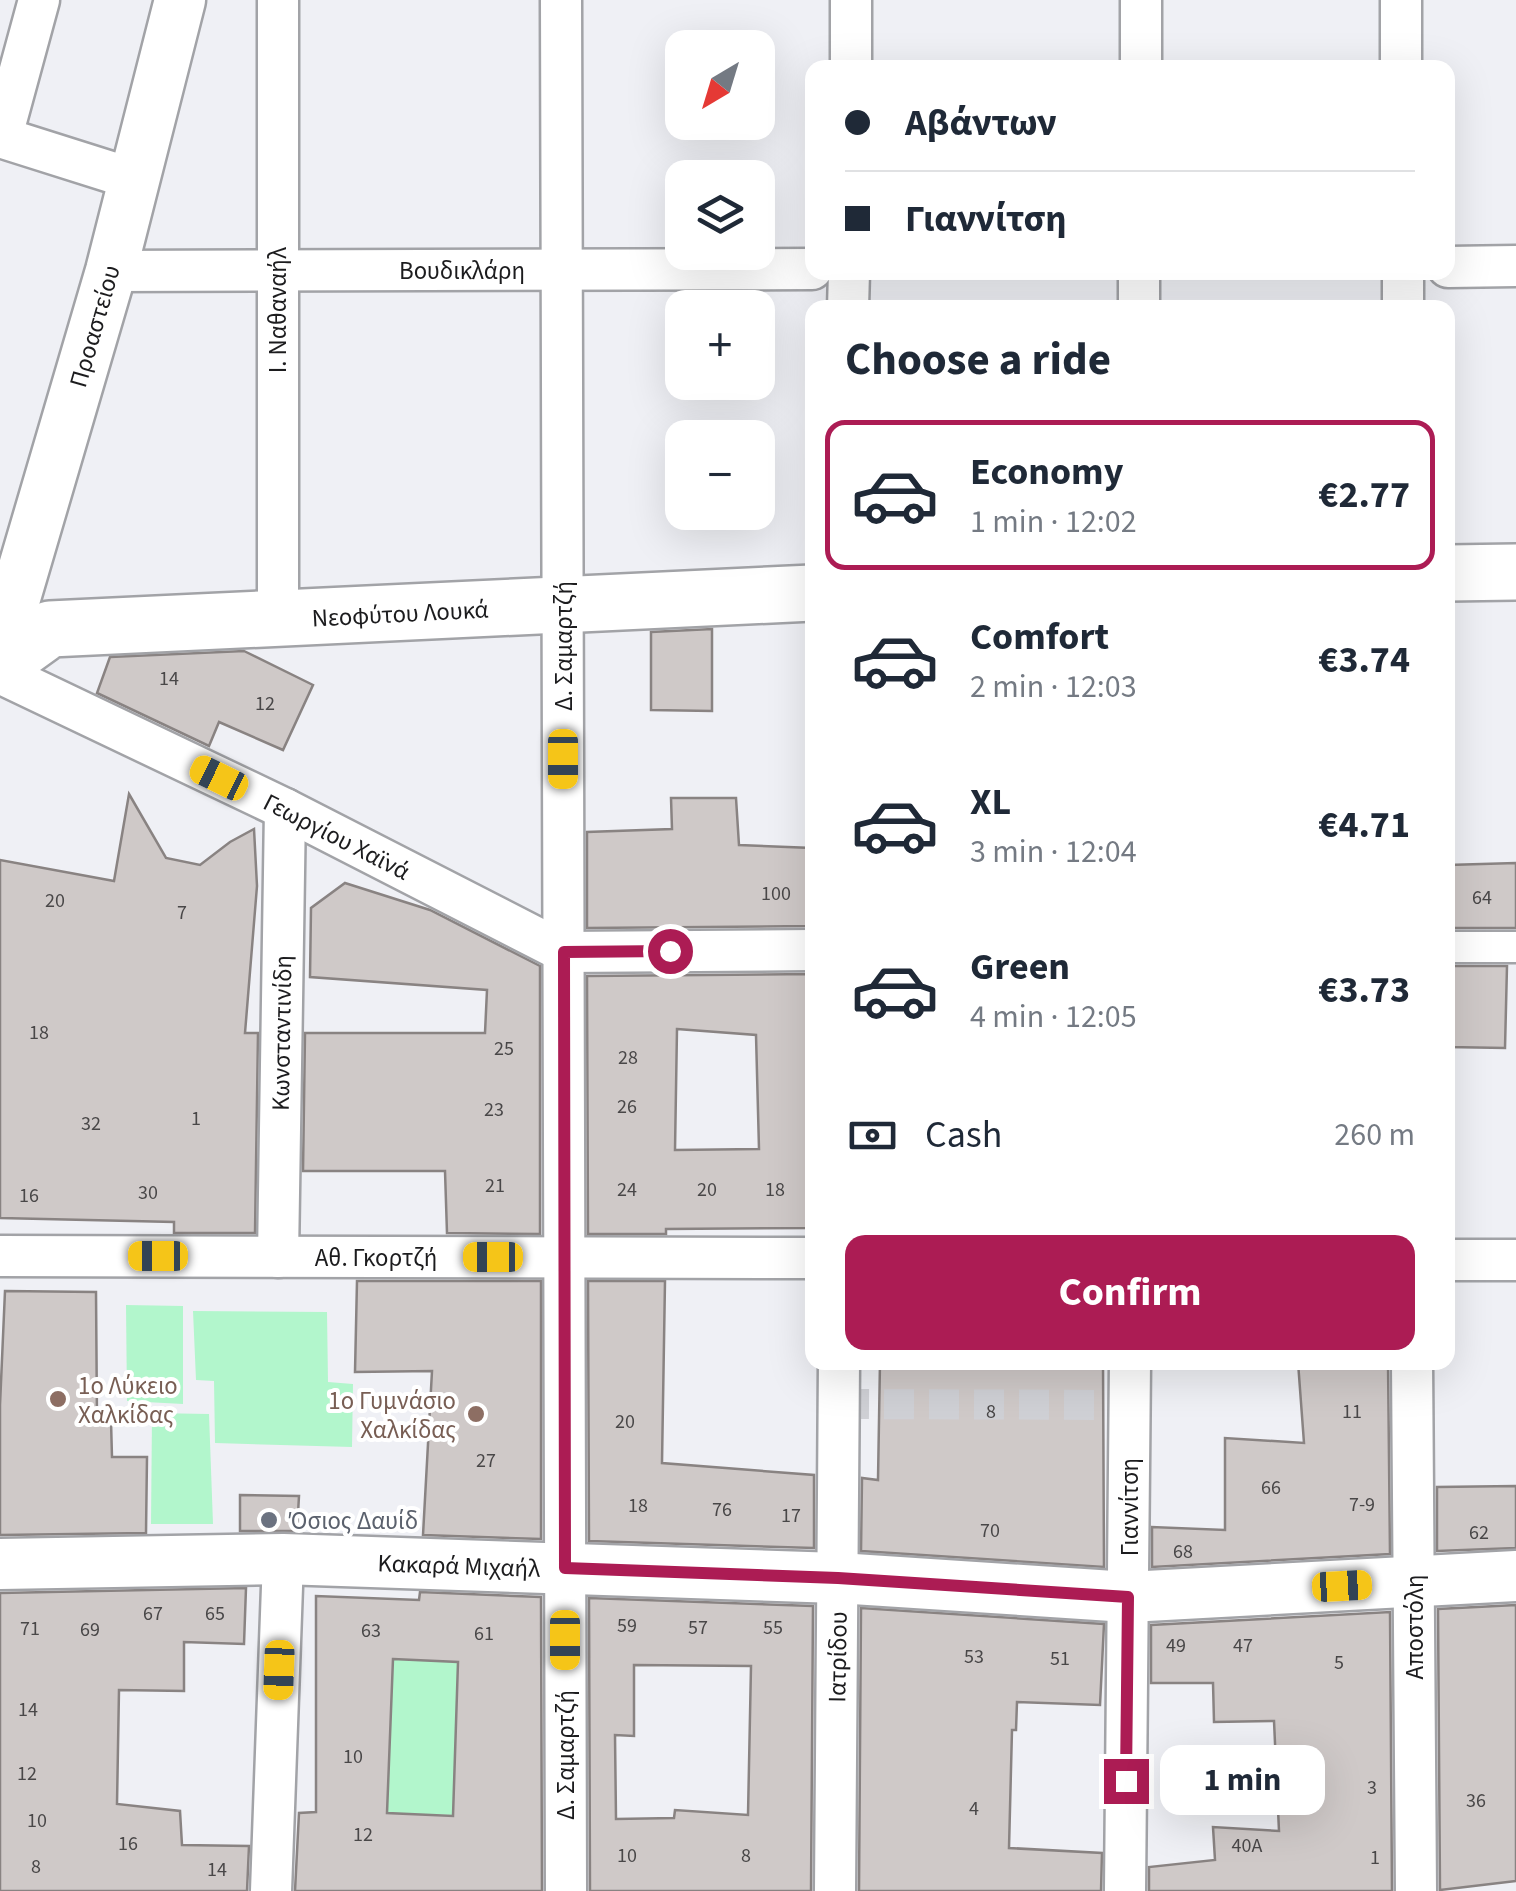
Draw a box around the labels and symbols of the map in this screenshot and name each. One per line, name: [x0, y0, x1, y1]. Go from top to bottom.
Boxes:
north arrow: [665, 30, 775, 140]
street label: Ι. Ναθαναήλ: [260, 246, 296, 373]
street label: Βουδικλάρη: [399, 253, 525, 289]
street label: Προαστείου: [60, 261, 130, 392]
street label: Δ. Σαμαρτζή: [546, 581, 582, 711]
street label: Νεοφύτου Λουκά: [311, 591, 489, 637]
house number: 14: [159, 665, 179, 693]
house number: 12: [255, 690, 275, 718]
car: [548, 729, 578, 789]
car: [185, 751, 253, 805]
street label: Γεωργίου Χαϊνά: [257, 784, 416, 889]
house number: 100: [761, 880, 791, 908]
house number: 64: [1472, 884, 1492, 912]
house number: 20: [45, 887, 65, 915]
house number: 7: [177, 899, 187, 927]
route start: [648, 929, 693, 974]
street label: Κωνσταντινίδη: [263, 955, 301, 1111]
house number: 18: [29, 1019, 49, 1047]
house number: 25: [494, 1035, 514, 1063]
house number: 28: [618, 1044, 638, 1072]
house number: 26: [617, 1093, 637, 1121]
house number: 23: [484, 1096, 504, 1124]
house number: 1: [191, 1105, 201, 1133]
house number: 32: [81, 1110, 101, 1138]
house number: 21: [485, 1172, 505, 1200]
house number: 24: [617, 1176, 637, 1204]
house number: 20: [697, 1176, 717, 1204]
house number: 18: [765, 1176, 785, 1204]
house number: 30: [138, 1179, 158, 1207]
house number: 16: [19, 1182, 39, 1210]
street label: Αθ. Γκορτζή: [315, 1240, 437, 1276]
car: [128, 1241, 188, 1271]
car: [463, 1242, 523, 1272]
place label: 1ο Λύκειο Χαλκίδας: [78, 1368, 178, 1433]
place label: 1ο Γυμνάσιο Χαλκίδας: [328, 1383, 456, 1448]
marker: 1ο Λύκειο Χαλκίδας: [47, 1388, 69, 1410]
house number: 8: [986, 1398, 996, 1426]
house number: 11: [1342, 1398, 1362, 1426]
marker: 1ο Γυμνάσιο Χαλκίδας: [465, 1403, 487, 1425]
house number: 20: [615, 1408, 635, 1436]
house number: 27: [476, 1447, 496, 1475]
street label: Γιαννίτση: [1112, 1458, 1148, 1556]
house number: 66: [1261, 1474, 1281, 1502]
house number: 7-9: [1349, 1491, 1375, 1519]
house number: 18: [628, 1492, 648, 1520]
house number: 76: [712, 1496, 732, 1524]
house number: 17: [781, 1502, 801, 1530]
place label: Όσιος Δαυίδ: [288, 1503, 418, 1539]
marker: Όσιος Δαυίδ: [258, 1509, 280, 1531]
house number: 70: [980, 1517, 1000, 1545]
house number: 62: [1469, 1519, 1489, 1547]
house number: 68: [1173, 1538, 1193, 1566]
street label: Κακαρά Μιχαήλ: [377, 1545, 542, 1587]
car: [1311, 1569, 1373, 1603]
street label: Αποστόλη: [1397, 1574, 1433, 1680]
house number: 67: [143, 1600, 163, 1628]
house number: 65: [205, 1600, 225, 1628]
car: [550, 1610, 580, 1670]
street label: Ιατρίδου: [819, 1611, 857, 1703]
house number: 59: [617, 1612, 637, 1640]
house number: 57: [688, 1614, 708, 1642]
house number: 55: [763, 1614, 783, 1642]
house number: 71: [20, 1615, 40, 1643]
house number: 69: [80, 1616, 100, 1644]
house number: 63: [361, 1617, 381, 1645]
house number: 61: [474, 1620, 494, 1648]
house number: 49: [1166, 1632, 1186, 1660]
house number: 47: [1233, 1632, 1253, 1660]
car: [263, 1639, 295, 1701]
house number: 53: [964, 1643, 984, 1671]
house number: 51: [1050, 1645, 1070, 1673]
house number: 5: [1334, 1649, 1344, 1677]
street label: Δ. Σαμαρτζή: [548, 1690, 584, 1820]
house number: 14: [18, 1696, 38, 1724]
house number: 10: [343, 1743, 363, 1771]
callout: 1 min: [1161, 1746, 1326, 1816]
route end: [1104, 1759, 1149, 1804]
house number: 12: [17, 1760, 37, 1788]
house number: 3: [1367, 1774, 1377, 1802]
house number: 36: [1466, 1787, 1486, 1815]
house number: 4: [969, 1795, 979, 1823]
house number: 10: [27, 1807, 47, 1835]
house number: 12: [353, 1821, 373, 1849]
house number: 16: [118, 1830, 138, 1858]
house number: 40Α: [1232, 1832, 1262, 1860]
house number: 10: [617, 1842, 637, 1870]
house number: 8: [741, 1842, 751, 1870]
house number: 1: [1370, 1844, 1380, 1872]
house number: 8: [31, 1853, 41, 1881]
house number: 14: [207, 1856, 227, 1884]

